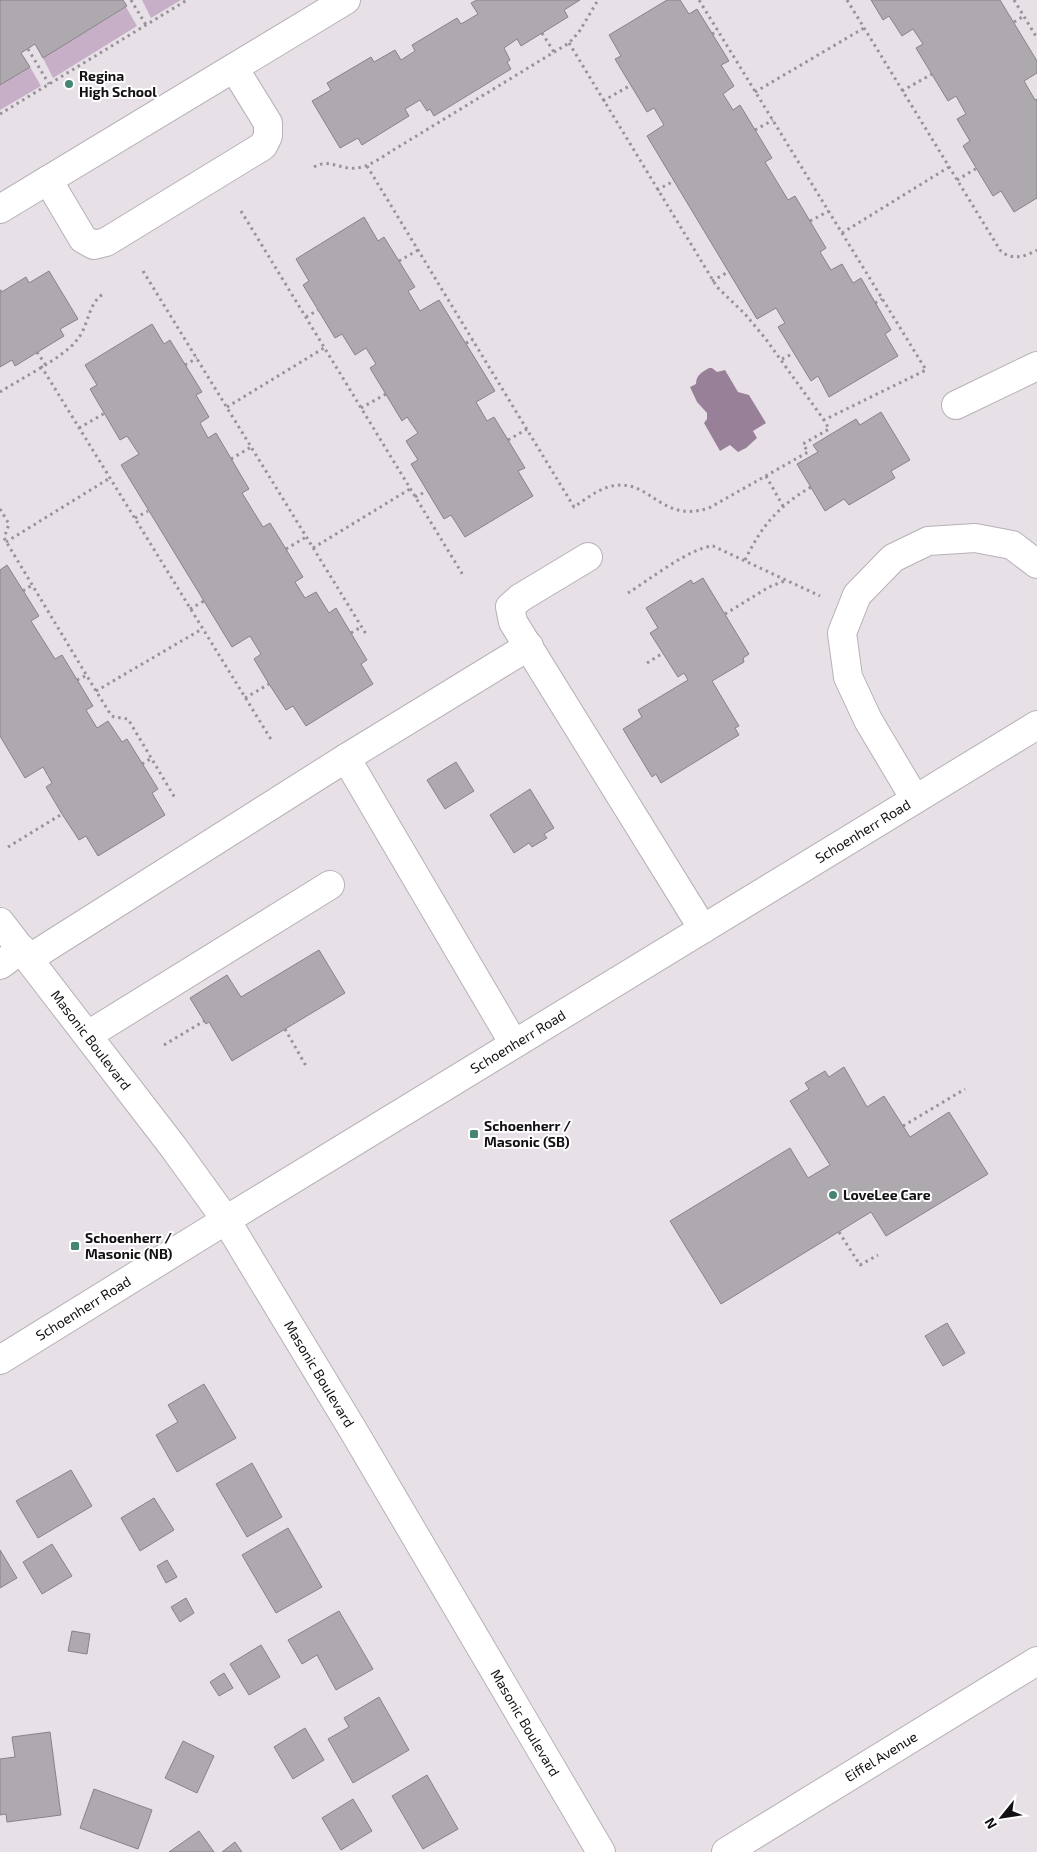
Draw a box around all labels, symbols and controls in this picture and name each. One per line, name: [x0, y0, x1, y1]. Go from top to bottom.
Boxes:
place label: Regina High School: [79, 67, 157, 100]
marker: Regina High School: [63, 78, 75, 90]
street label: Schoenherr Road: [812, 795, 913, 866]
street label: Masonic Boulevard: [47, 986, 135, 1093]
street label: Schoenherr Road: [467, 1006, 569, 1077]
place label: Schoenherr / Masonic (SB): [484, 1117, 571, 1150]
marker: Schoenherr / Masonic (SB): [468, 1128, 480, 1140]
place label: LoveLee Care: [843, 1186, 931, 1203]
marker: LoveLee Care: [827, 1189, 839, 1201]
place label: Schoenherr / Masonic (NB): [85, 1229, 173, 1262]
marker: Schoenherr / Masonic (NB): [69, 1240, 81, 1252]
street label: Schoenherr Road: [32, 1272, 134, 1344]
street label: Masonic Boulevard: [281, 1317, 358, 1430]
street label: Masonic Boulevard: [487, 1666, 564, 1779]
street label: Eiffel Avenue: [841, 1728, 920, 1785]
north arrow: [977, 1792, 1027, 1842]
text: N: [980, 1815, 1000, 1832]

